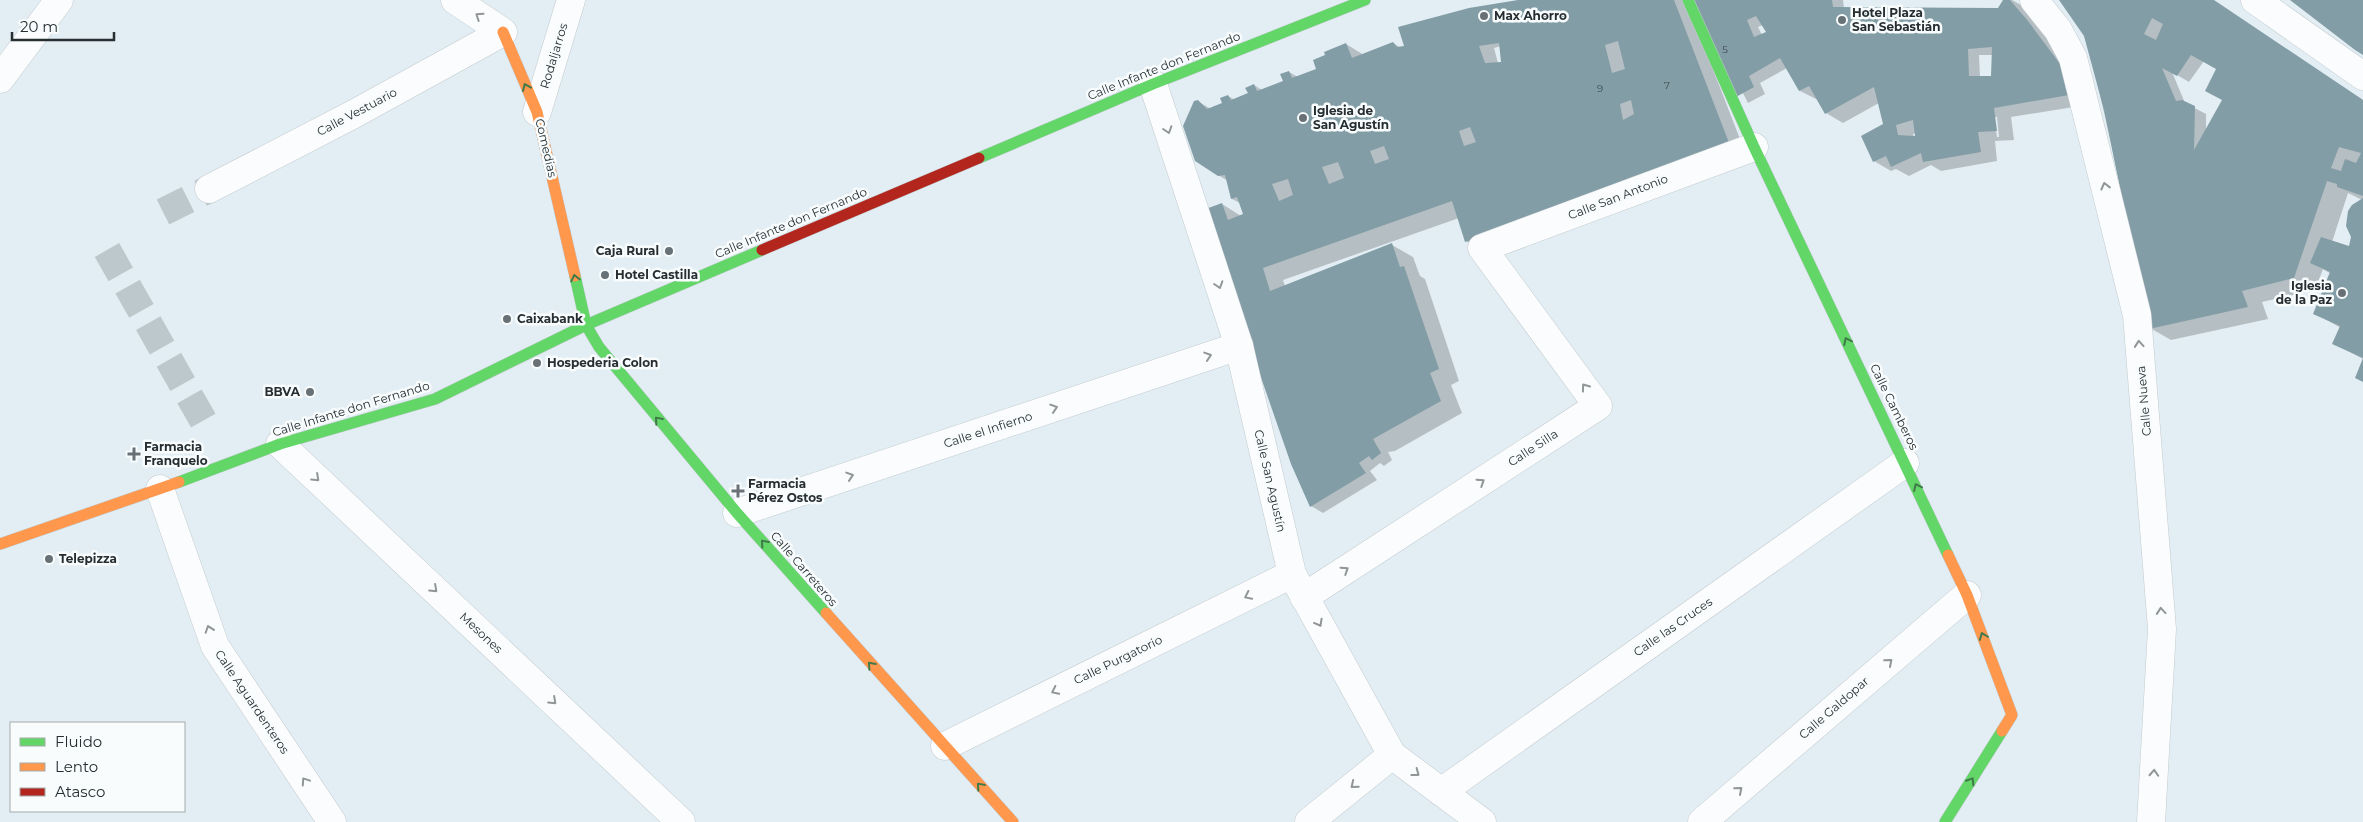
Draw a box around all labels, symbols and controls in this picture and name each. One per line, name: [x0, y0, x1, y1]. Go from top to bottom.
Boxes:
place label: Hotel Plaza San Sebastián: [1852, 5, 1940, 34]
place label: Max Ahorro: [1494, 8, 1567, 23]
scale bar: [12, 10, 115, 42]
marker: Max Ahorro: [1478, 10, 1490, 22]
one-way arrow: [475, 13, 485, 22]
marker: Hotel Plaza San Sebastián: [1836, 14, 1848, 26]
text: 20 m: [20, 17, 58, 36]
street label: Rodaljarros: [536, 21, 571, 90]
street label: Calle Infante don Fernando: [1085, 28, 1242, 103]
house number: 5: [1722, 43, 1728, 56]
house number: 7: [1664, 79, 1670, 92]
house number: 9: [1597, 82, 1603, 95]
one-way arrow: [522, 83, 533, 92]
street label: Calle Vestuario: [314, 84, 399, 139]
place label: Iglesia de San Agustín: [1313, 103, 1389, 132]
marker: Iglesia de San Agustín: [1297, 112, 1309, 124]
street label: Comedias: [532, 117, 561, 179]
one-way arrow: [1163, 125, 1173, 134]
street label: Calle San Antonio: [1566, 171, 1670, 222]
one-way arrow: [2100, 182, 2111, 191]
street label: Calle Infante don Fernando: [713, 184, 869, 261]
place label: Caja Rural: [596, 243, 659, 258]
marker: Caja Rural: [663, 245, 675, 257]
place label: Hotel Castilla: [615, 267, 698, 282]
marker: Hotel Castilla: [599, 269, 611, 281]
one-way arrow: [570, 273, 581, 282]
place label: Iglesia de la Paz: [2276, 278, 2332, 307]
one-way arrow: [1213, 280, 1223, 288]
marker: Iglesia de la Paz: [2336, 287, 2348, 299]
place label: Caixabank: [517, 311, 583, 326]
marker: Caixabank: [501, 313, 513, 325]
one-way arrow: [1842, 337, 1853, 346]
one-way arrow: [2134, 340, 2145, 348]
one-way arrow: [1203, 352, 1212, 362]
place label: Hospederia Colon: [547, 355, 658, 370]
marker: Hospederia Colon: [531, 357, 543, 369]
street label: Calle Camberos: [1867, 361, 1922, 452]
street label: Calle Nueva: [2133, 365, 2154, 437]
street label: Calle Infante don Fernando: [270, 377, 431, 440]
one-way arrow: [1582, 383, 1591, 393]
place label: BBVA: [264, 384, 301, 399]
marker: BBVA: [304, 386, 316, 398]
one-way arrow: [1049, 403, 1058, 413]
street label: Calle el Infierno: [941, 408, 1034, 451]
one-way arrow: [655, 417, 664, 426]
street label: Calle Silla: [1505, 426, 1561, 469]
street label: Calle San Agustín: [1251, 428, 1290, 534]
place label: Farmacia Franquelo: [144, 439, 208, 468]
marker: Farmacia Franquelo: [128, 448, 140, 460]
one-way arrow: [845, 471, 854, 481]
one-way arrow: [310, 472, 319, 481]
place label: Farmacia Pérez Ostos: [748, 476, 823, 505]
one-way arrow: [1476, 479, 1485, 488]
one-way arrow: [1912, 483, 1923, 492]
marker: Farmacia Pérez Ostos: [732, 485, 744, 497]
street label: Calle Carreteros: [768, 528, 841, 609]
one-way arrow: [761, 540, 770, 549]
place label: Telepizza: [59, 551, 117, 566]
marker: Telepizza: [43, 553, 55, 565]
one-way arrow: [1340, 567, 1349, 577]
one-way arrow: [429, 583, 438, 592]
one-way arrow: [1244, 590, 1253, 600]
street label: Calle las Cruces: [1630, 594, 1715, 659]
one-way arrow: [2155, 607, 2166, 615]
street label: Mesones: [457, 609, 506, 656]
one-way arrow: [1313, 618, 1323, 627]
one-way arrow: [205, 626, 215, 634]
street label: Calle Purgatorio: [1071, 632, 1164, 687]
one-way arrow: [1978, 632, 1988, 640]
street label: Calle Aguardenteros: [212, 647, 293, 757]
one-way arrow: [1883, 659, 1892, 668]
one-way arrow: [869, 662, 877, 671]
street label: Calle Galdopar: [1796, 673, 1872, 742]
one-way arrow: [1051, 685, 1060, 695]
one-way arrow: [547, 695, 556, 704]
legend: [10, 722, 185, 812]
text: Fluido: [55, 732, 102, 751]
text: Lento: [55, 757, 98, 776]
one-way arrow: [1410, 767, 1419, 775]
one-way arrow: [2148, 769, 2159, 777]
one-way arrow: [1965, 777, 1974, 786]
one-way arrow: [302, 778, 311, 787]
one-way arrow: [1351, 780, 1360, 788]
text: Atasco: [55, 782, 105, 801]
one-way arrow: [977, 783, 986, 792]
one-way arrow: [1733, 787, 1742, 796]

